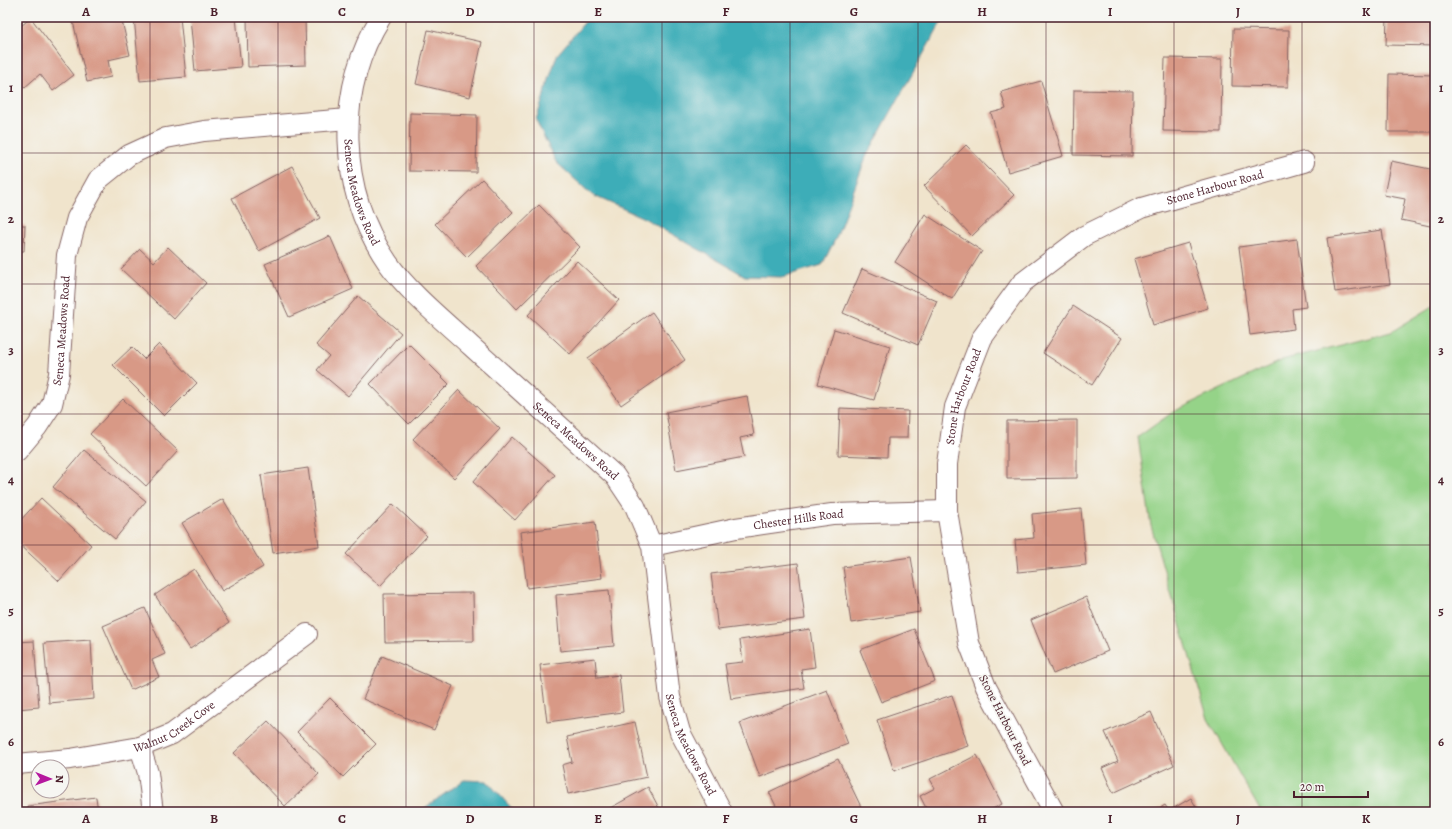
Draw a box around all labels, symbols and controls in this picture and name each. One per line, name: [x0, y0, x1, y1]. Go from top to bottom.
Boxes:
text: A: [81, 3, 91, 20]
text: B: [210, 3, 218, 20]
text: C: [338, 3, 346, 20]
text: D: [465, 3, 475, 20]
text: E: [594, 3, 602, 20]
text: F: [723, 3, 730, 20]
text: G: [850, 3, 858, 20]
text: H: [977, 3, 987, 20]
text: I: [1108, 3, 1113, 20]
text: J: [1236, 3, 1240, 20]
text: K: [1362, 3, 1371, 20]
text: 1: [9, 79, 14, 96]
text: 1: [1439, 79, 1444, 96]
street label: Seneca Meadows Road: [340, 139, 384, 249]
street label: Stone Harbour Road: [1164, 166, 1266, 208]
text: 2: [8, 210, 15, 227]
text: 2: [1438, 210, 1445, 227]
street label: Seneca Meadows Road: [49, 274, 74, 387]
text: 3: [8, 341, 14, 358]
text: 3: [1438, 341, 1444, 358]
street label: Stone Harbour Road: [942, 346, 985, 446]
street label: Seneca Meadows Road: [530, 398, 623, 484]
text: 4: [8, 471, 14, 488]
text: 4: [1438, 471, 1444, 488]
street label: Chester Hills Road: [752, 506, 844, 533]
text: 5: [8, 602, 14, 619]
text: 5: [1438, 602, 1444, 619]
street label: Stone Harbour Road: [975, 672, 1035, 769]
street label: Seneca Meadows Road: [662, 693, 720, 799]
street label: Walnut Creek Cove: [131, 697, 218, 756]
text: 6: [8, 733, 14, 750]
text: 6: [1438, 733, 1444, 750]
north arrow: [30, 759, 70, 799]
scale bar: [1294, 773, 1368, 799]
text: N: [52, 775, 67, 783]
text: 20 m: [1300, 779, 1324, 795]
text: A: [81, 810, 91, 827]
text: B: [210, 810, 218, 827]
text: C: [338, 810, 346, 827]
text: D: [465, 810, 475, 827]
text: E: [594, 810, 602, 827]
text: F: [723, 810, 730, 827]
text: G: [850, 810, 858, 827]
text: H: [977, 810, 987, 827]
text: I: [1108, 810, 1113, 827]
text: J: [1236, 810, 1240, 827]
text: K: [1362, 810, 1371, 827]

